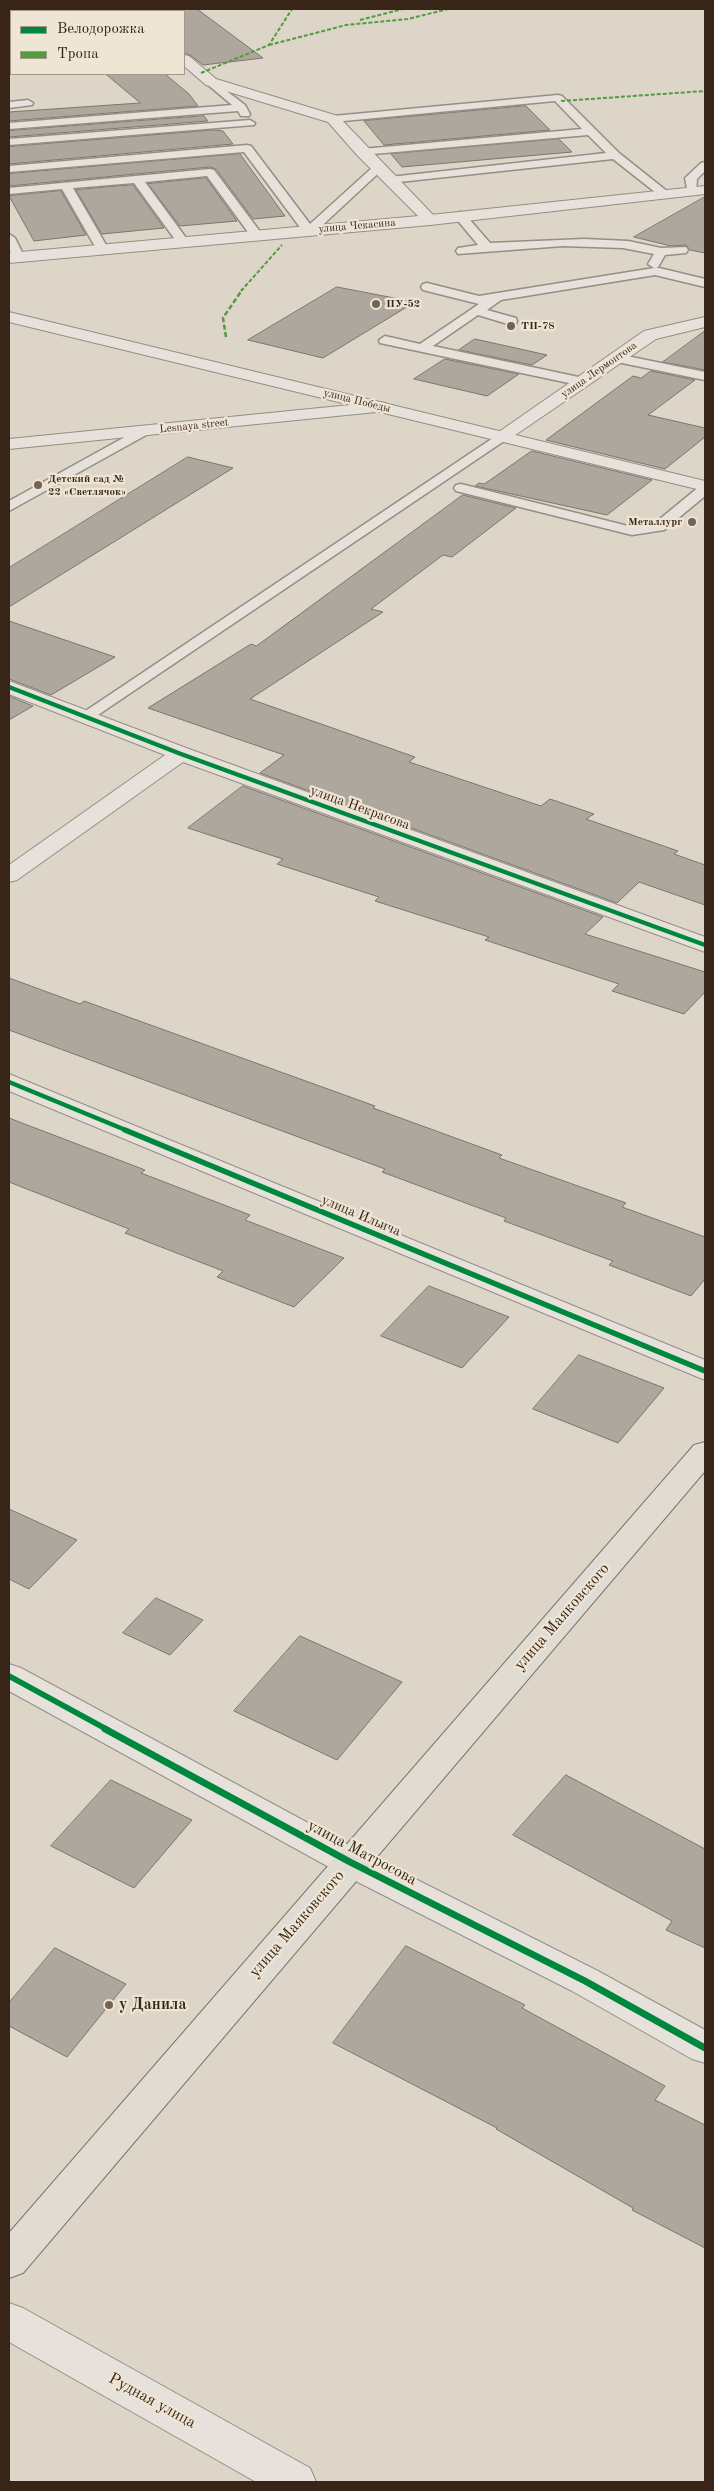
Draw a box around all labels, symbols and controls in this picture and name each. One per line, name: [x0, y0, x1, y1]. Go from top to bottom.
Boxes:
legend: [10, 10, 185, 75]
text: Велодорожка: [57, 22, 145, 37]
text: Тропа: [57, 47, 99, 62]
street label: улица Чекасина: [318, 216, 396, 236]
place label: ПУ-52: [386, 297, 420, 311]
marker: ПУ-52: [370, 298, 382, 310]
place label: ТП-78: [521, 319, 555, 333]
marker: ТП-78: [505, 320, 517, 332]
street label: улица Лермонтова: [558, 339, 640, 401]
street label: улица Победы: [322, 386, 392, 416]
street label: Lesnaya street: [159, 416, 229, 436]
place label: Детский сад № 22 «Светлячок»: [48, 472, 126, 498]
marker: Детский сад № 22 «Светлячок»: [32, 479, 44, 491]
place label: Металлург: [628, 515, 682, 529]
marker: Металлург: [686, 516, 698, 528]
street label: улица Некрасова: [308, 782, 412, 834]
street label: улица Ильича: [319, 1192, 403, 1240]
street label: улица Маяковского: [510, 1559, 614, 1675]
street label: улица Матросова: [304, 1816, 420, 1890]
street label: улица Маяковского: [245, 1866, 349, 1982]
place label: у Данила: [119, 1995, 187, 2015]
marker: у Данила: [103, 1999, 115, 2011]
street label: Рудная улица: [105, 2369, 199, 2433]

